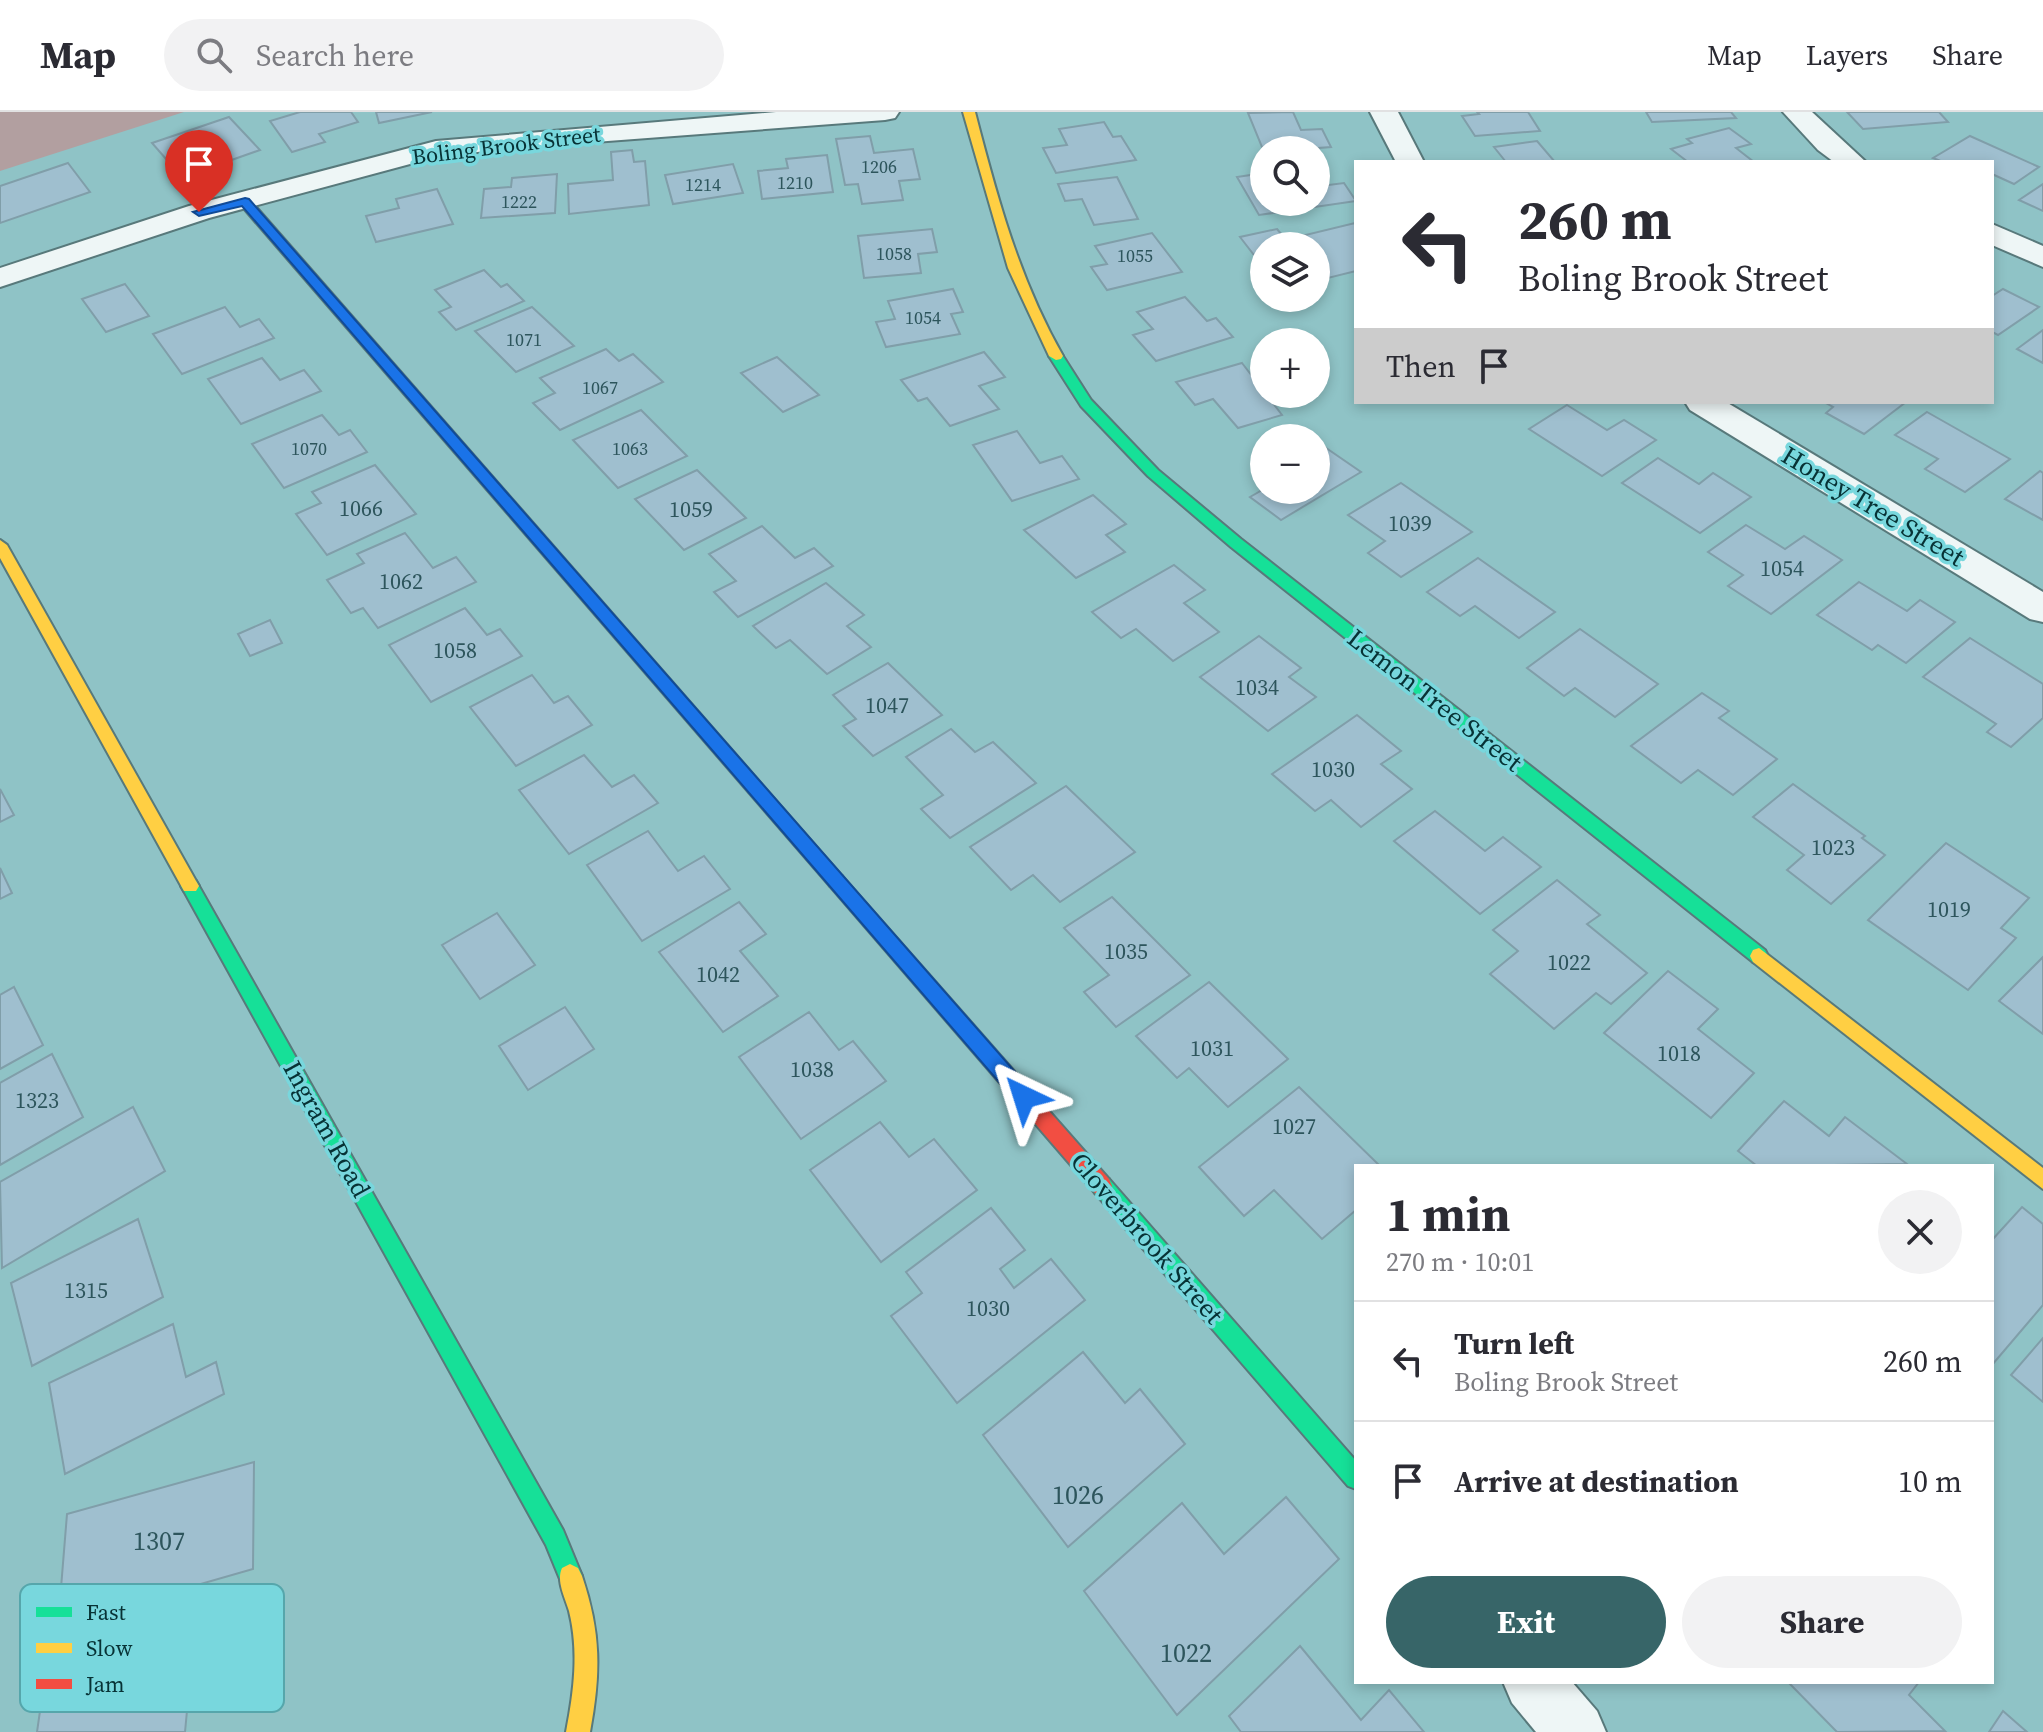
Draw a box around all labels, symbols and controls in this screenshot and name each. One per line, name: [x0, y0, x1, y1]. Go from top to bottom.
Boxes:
search box: [164, 19, 724, 91]
text: Map: [40, 29, 116, 81]
icon: search: [192, 33, 236, 77]
text: Search here: [256, 35, 414, 76]
text: Map: [1707, 36, 1762, 74]
text: Layers: [1806, 36, 1888, 74]
text: Share: [1932, 36, 2003, 74]
street label: Boling Brook Street: [410, 118, 603, 171]
pin: [165, 130, 233, 212]
map controls: [1250, 136, 1330, 504]
button: search: [1250, 136, 1330, 216]
icon: arrive: [177, 142, 221, 186]
house number: 1206: [861, 154, 897, 179]
house number: 1210: [777, 170, 813, 195]
house number: 1214: [685, 172, 721, 197]
text: 260 m: [1518, 181, 1672, 258]
house number: 1222: [501, 189, 537, 214]
icon: left: [1386, 192, 1490, 296]
button: layers: [1250, 232, 1330, 312]
house number: 1058: [876, 241, 912, 266]
house number: 1055: [1117, 243, 1153, 268]
text: Boling Brook Street: [1518, 254, 1828, 303]
house number: 1054: [905, 305, 941, 330]
house number: 1071: [506, 327, 542, 352]
button: +: [1250, 328, 1330, 408]
icon: arrive: [1472, 344, 1516, 388]
text: Then: [1386, 346, 1456, 387]
house number: 1067: [582, 375, 618, 400]
button: −: [1250, 424, 1330, 504]
house number: 1070: [291, 436, 327, 461]
house number: 1063: [612, 436, 648, 461]
street label: Honey Tree Street: [1775, 437, 1972, 575]
house number: 1066: [339, 493, 383, 523]
house number: 1059: [669, 494, 713, 524]
house number: 1039: [1388, 508, 1432, 538]
house number: 1054: [1760, 553, 1804, 583]
house number: 1062: [379, 566, 423, 596]
street label: Lemon Tree Street: [1340, 620, 1531, 780]
house number: 1058: [433, 635, 477, 665]
house number: 1034: [1235, 672, 1279, 702]
house number: 1047: [865, 690, 909, 720]
house number: 1030: [1311, 754, 1355, 784]
house number: 1023: [1811, 832, 1855, 862]
house number: 1019: [1927, 894, 1971, 924]
house number: 1035: [1104, 936, 1148, 966]
house number: 1022: [1547, 947, 1591, 977]
house number: 1042: [696, 959, 740, 989]
house number: 1031: [1190, 1033, 1234, 1063]
house number: 1018: [1657, 1038, 1701, 1068]
street label: Ingram Road: [275, 1054, 379, 1204]
house number: 1038: [790, 1054, 834, 1084]
position arrow: [982, 1055, 1066, 1139]
house number: 1323: [15, 1085, 59, 1115]
house number: 1027: [1272, 1111, 1316, 1141]
street label: Cloverbrook Street: [1062, 1144, 1232, 1332]
text: 1 min: [1386, 1181, 1511, 1247]
button: close: [1878, 1190, 1962, 1274]
text: 270 m · 10:01: [1386, 1244, 1534, 1280]
house number: 1315: [64, 1275, 108, 1305]
house number: 1030: [966, 1293, 1010, 1323]
text: Turn left: [1454, 1323, 1574, 1364]
icon: left: [1386, 1339, 1430, 1383]
text: 260 m: [1883, 1341, 1962, 1382]
text: Boling Brook Street: [1454, 1364, 1678, 1400]
icon: arrive: [1386, 1459, 1430, 1503]
text: Arrive at destination: [1454, 1461, 1739, 1502]
text: 10 m: [1898, 1461, 1962, 1502]
house number: 1026: [1052, 1477, 1104, 1513]
house number: 1307: [133, 1523, 185, 1559]
button: Exit: [1386, 1576, 1666, 1668]
button: Share: [1682, 1576, 1962, 1668]
legend: [20, 1584, 284, 1712]
text: Fast: [86, 1597, 127, 1627]
text: Slow: [86, 1633, 133, 1663]
house number: 1022: [1160, 1635, 1212, 1671]
text: Jam: [85, 1669, 125, 1699]

